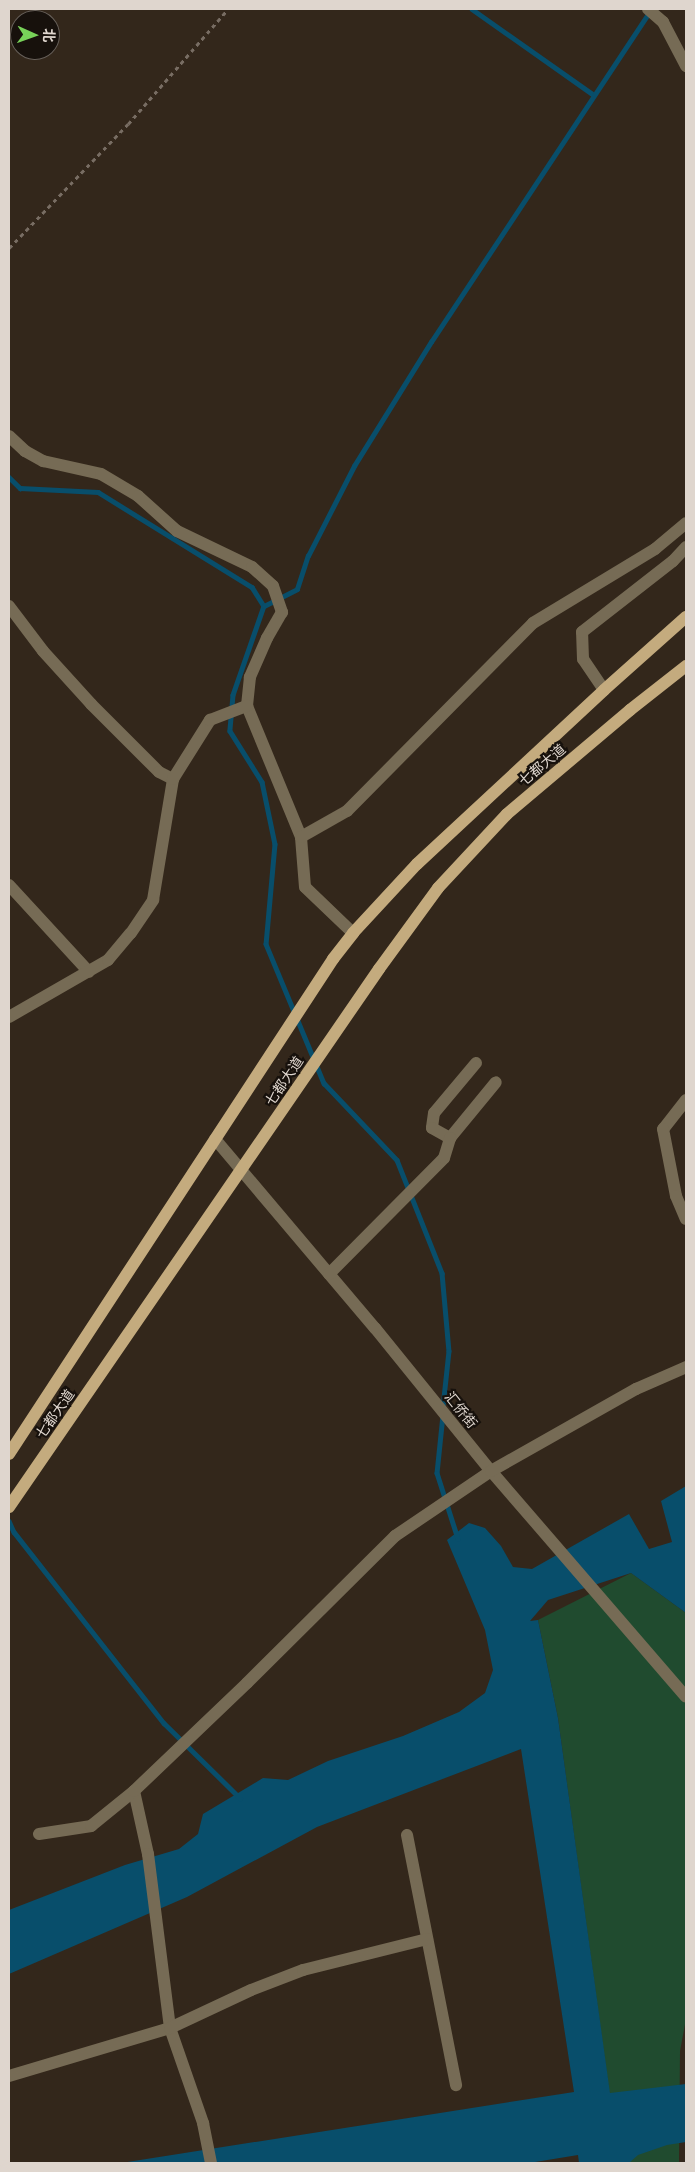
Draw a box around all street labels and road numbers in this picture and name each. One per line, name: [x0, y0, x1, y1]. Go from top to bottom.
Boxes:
street label: 七都大道: [515, 741, 569, 789]
street label: 七都大道: [261, 1053, 307, 1109]
street label: 七都大道: [32, 1386, 78, 1442]
street label: 汇侨街: [441, 1388, 481, 1432]

